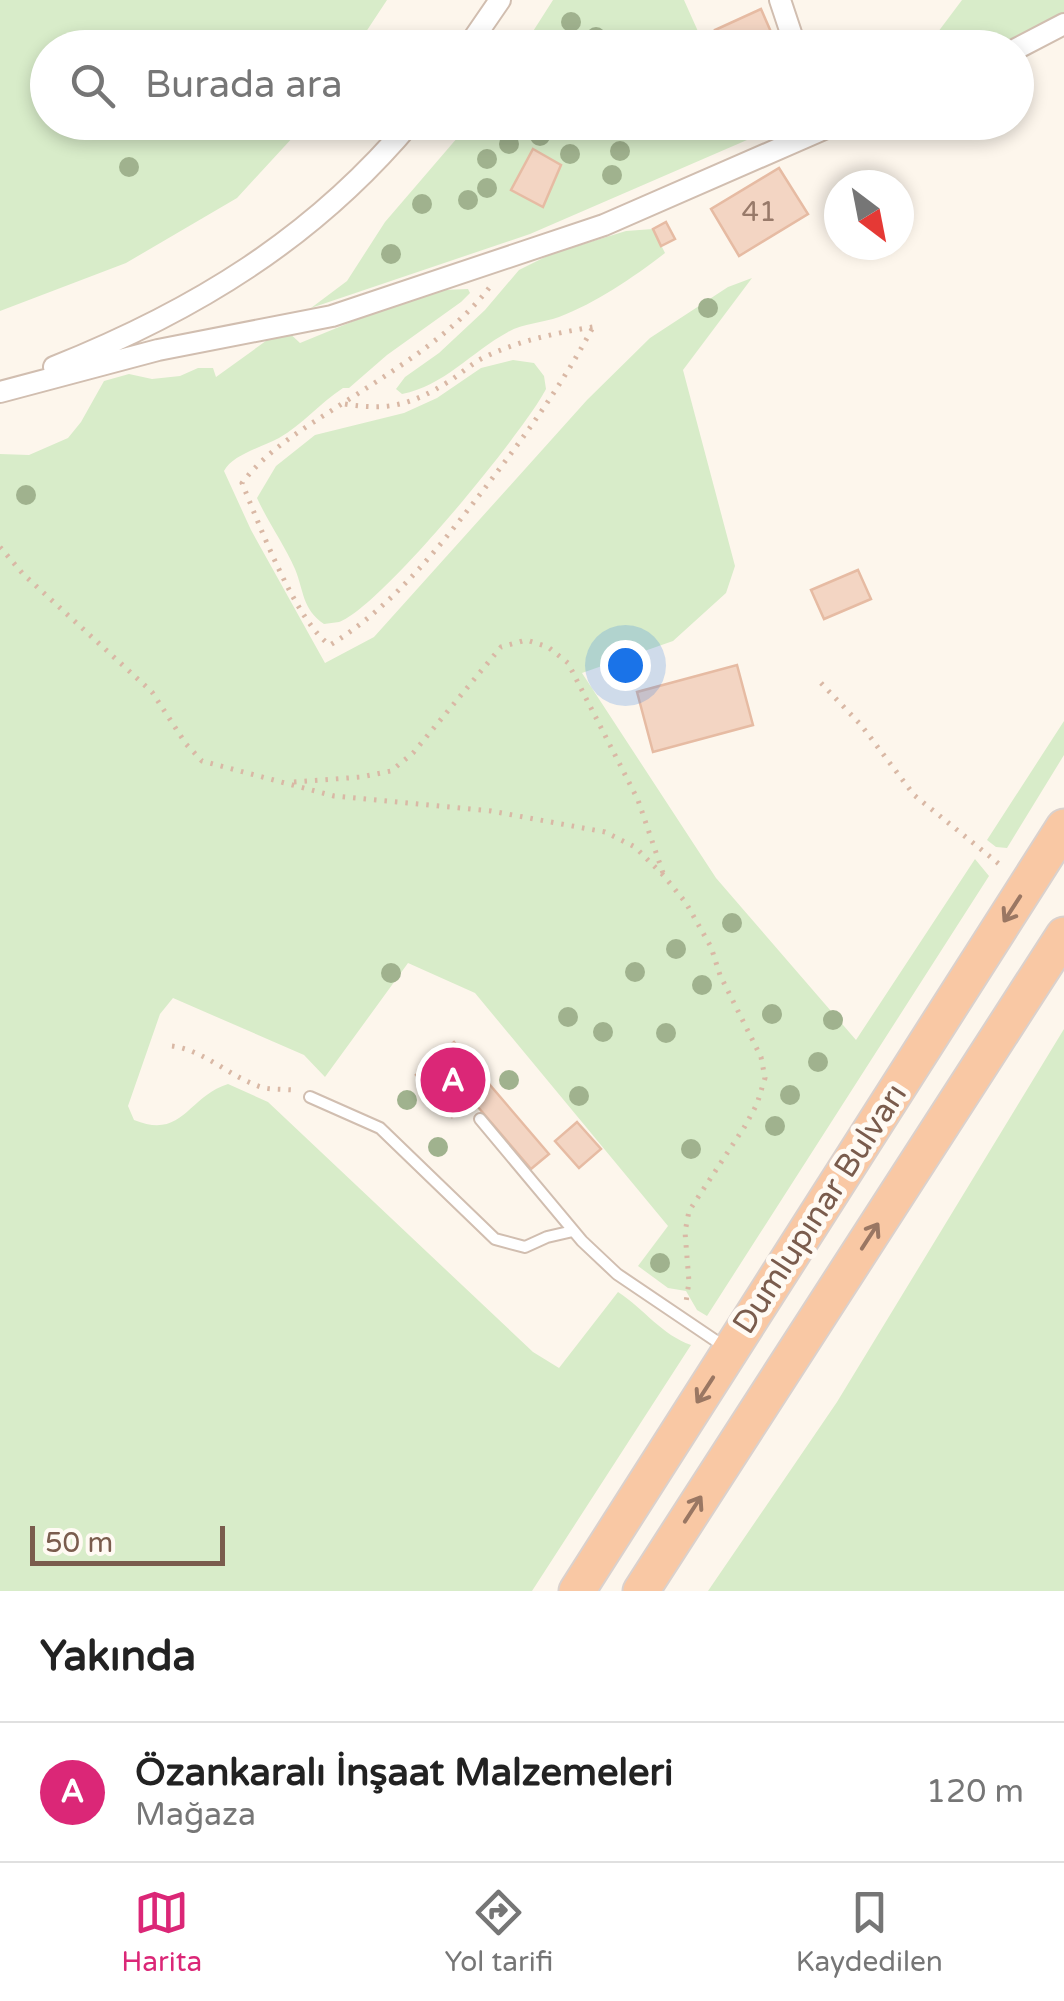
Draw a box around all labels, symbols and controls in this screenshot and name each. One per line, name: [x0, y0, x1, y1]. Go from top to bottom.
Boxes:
search box: [30, 30, 1034, 140]
icon: search: [65, 58, 120, 113]
text: Burada ara: [145, 62, 343, 108]
north arrow: [824, 170, 914, 260]
house number: 41: [741, 195, 777, 229]
your location: [600, 640, 651, 691]
one-way arrow: [1001, 894, 1022, 923]
pin: A: [420, 1042, 486, 1118]
street label: Dumlupınar Bulvarı: [725, 1077, 915, 1341]
one-way arrow: [859, 1222, 880, 1251]
one-way arrow: [695, 1375, 716, 1403]
one-way arrow: [683, 1495, 704, 1524]
scale bar: [30, 1521, 225, 1566]
text: 50 m: [45, 1526, 113, 1560]
text: Yakında: [40, 1631, 196, 1682]
text: Özankaralı İnşaat Malzemeleri: [135, 1750, 674, 1796]
text: A: [61, 1773, 84, 1811]
text: 120 m: [926, 1773, 1024, 1811]
text: Mağaza: [135, 1796, 256, 1834]
tab: Harita: [121, 1885, 202, 1979]
tab: Yol tarifi: [444, 1885, 553, 1979]
tab: Kaydedilen: [796, 1885, 943, 1979]

